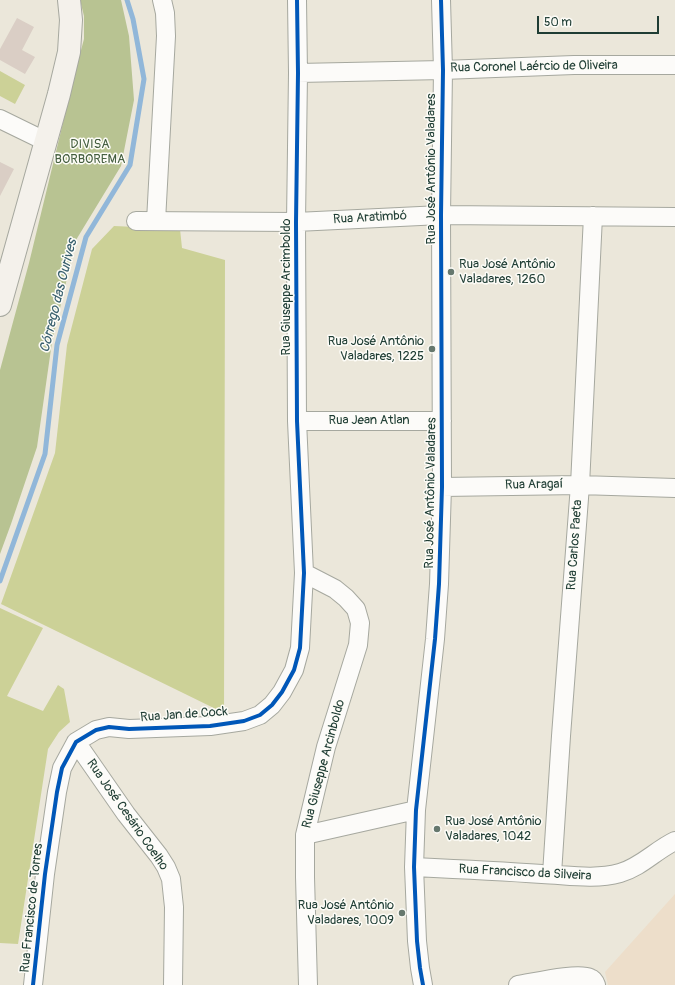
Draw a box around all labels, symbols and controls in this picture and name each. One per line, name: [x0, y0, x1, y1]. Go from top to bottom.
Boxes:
scale bar: [539, 8, 661, 34]
text: 50 m: [544, 15, 572, 30]
street label: Rua Coronel Laércio de Oliveira: [450, 58, 618, 76]
street label: Rua José Antônio Valadares: [424, 93, 440, 245]
park label: DIVISA BORBOREMA: [55, 137, 125, 168]
street label: Rua Aratimbó: [333, 208, 407, 228]
street label: Rua Giuseppe Arcimboldo: [279, 219, 295, 355]
water label: Córrego das Ourives: [37, 237, 81, 355]
place label: Rua José Antônio Valadares, 1260: [459, 257, 555, 288]
marker: Rua José Antônio Valadares, 1260: [446, 267, 456, 277]
place label: Rua José Antônio Valadares, 1225: [328, 334, 424, 365]
marker: Rua José Antônio Valadares, 1225: [427, 344, 437, 354]
street label: Rua Jean Atlan: [328, 413, 410, 429]
street label: Rua José Antônio Valadares: [422, 417, 440, 569]
street label: Rua Aragaí: [505, 477, 563, 493]
street label: Rua Carlos Paeta: [564, 499, 586, 591]
street label: Rua Giuseppe Arcinboldo: [299, 698, 349, 830]
street label: Rua Jan de Cock: [140, 704, 228, 726]
street label: Rua José Cesário Coelho: [83, 756, 171, 874]
place label: Rua José Antônio Valadares, 1042: [445, 814, 541, 845]
marker: Rua José Antônio Valadares, 1042: [432, 824, 442, 834]
street label: Rua Francisco de Torres: [17, 842, 47, 974]
street label: Rua Francisco da Silveira: [458, 862, 592, 884]
place label: Rua José Antônio Valadares, 1009: [298, 898, 394, 929]
marker: Rua José Antônio Valadares, 1009: [397, 908, 407, 918]

